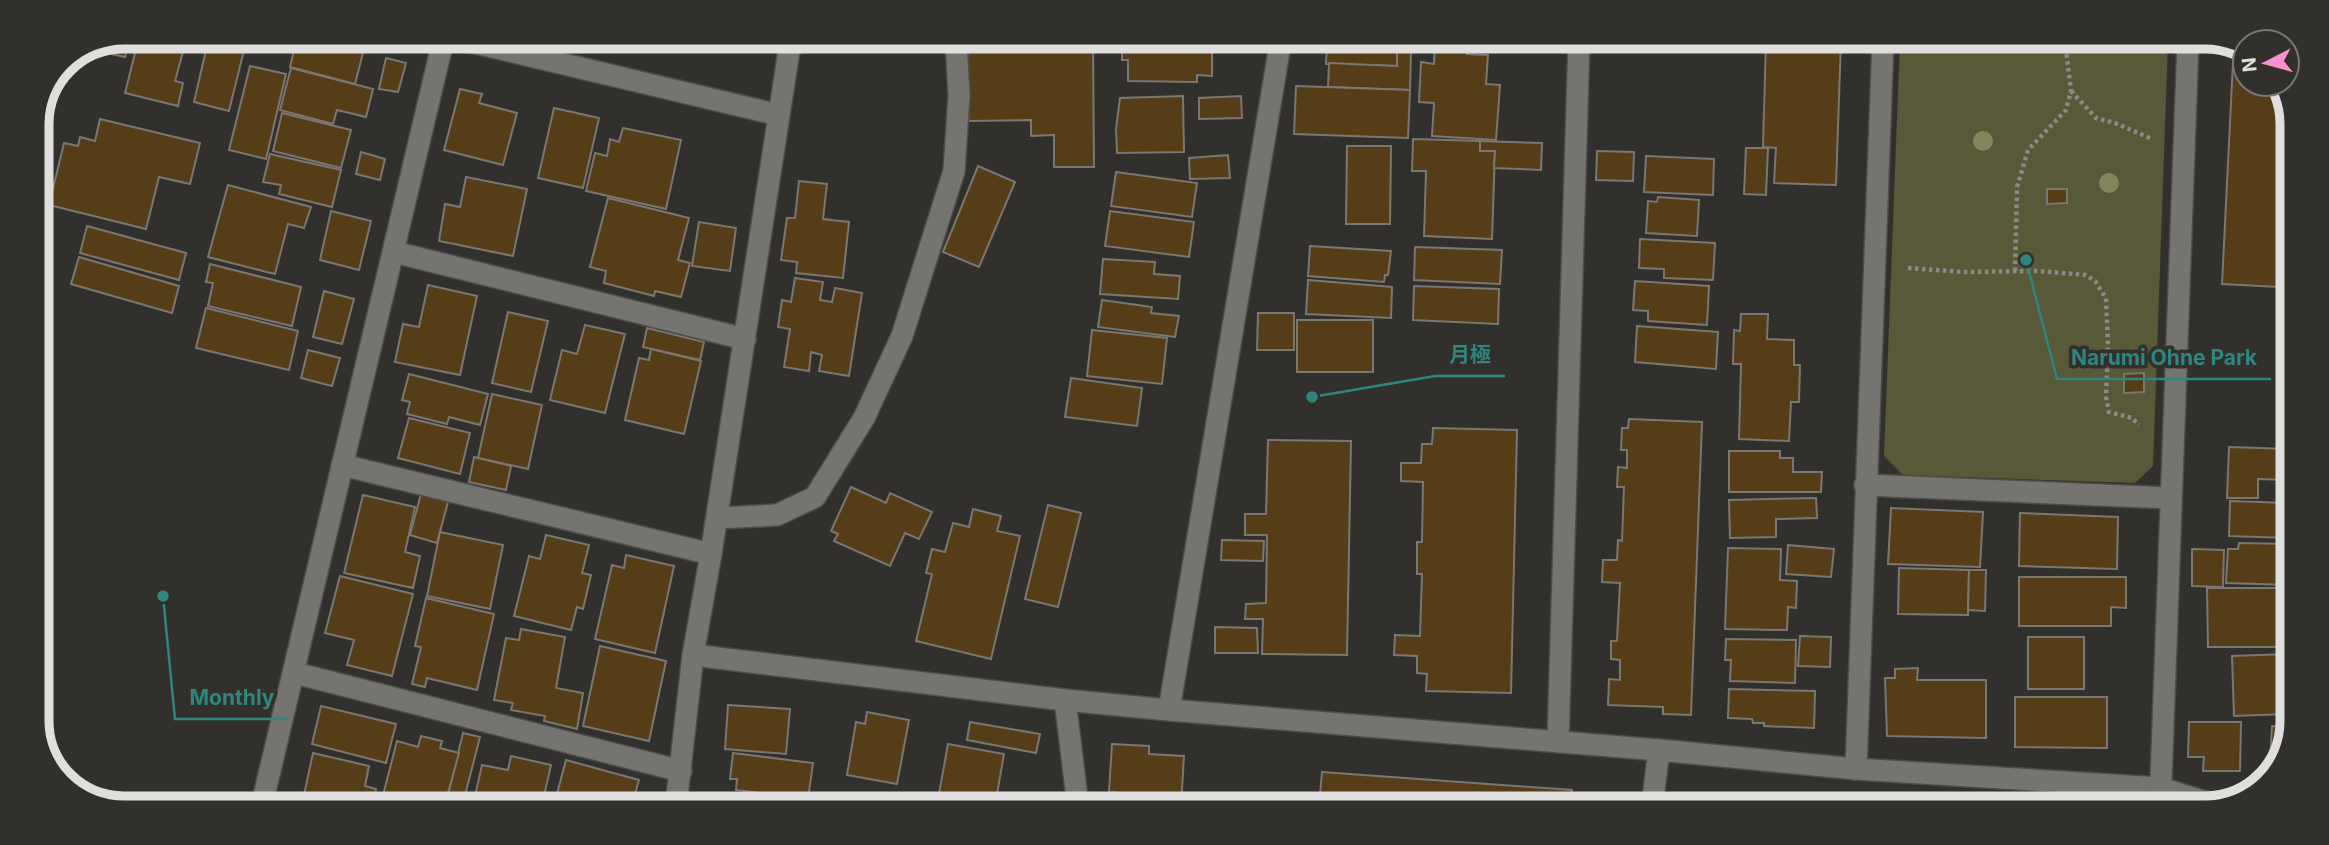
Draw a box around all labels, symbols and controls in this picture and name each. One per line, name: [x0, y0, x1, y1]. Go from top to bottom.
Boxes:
north arrow: [2231, 28, 2301, 98]
text: N: [2237, 56, 2262, 73]
callout: 月極: [1435, 334, 1505, 376]
callout: Narumi Ohne Park: [2057, 337, 2271, 379]
text: 月極: [1449, 342, 1491, 367]
text: Narumi Ohne Park: [2071, 345, 2258, 370]
callout: Monthly: [175, 677, 288, 719]
text: Monthly: [190, 685, 275, 710]

